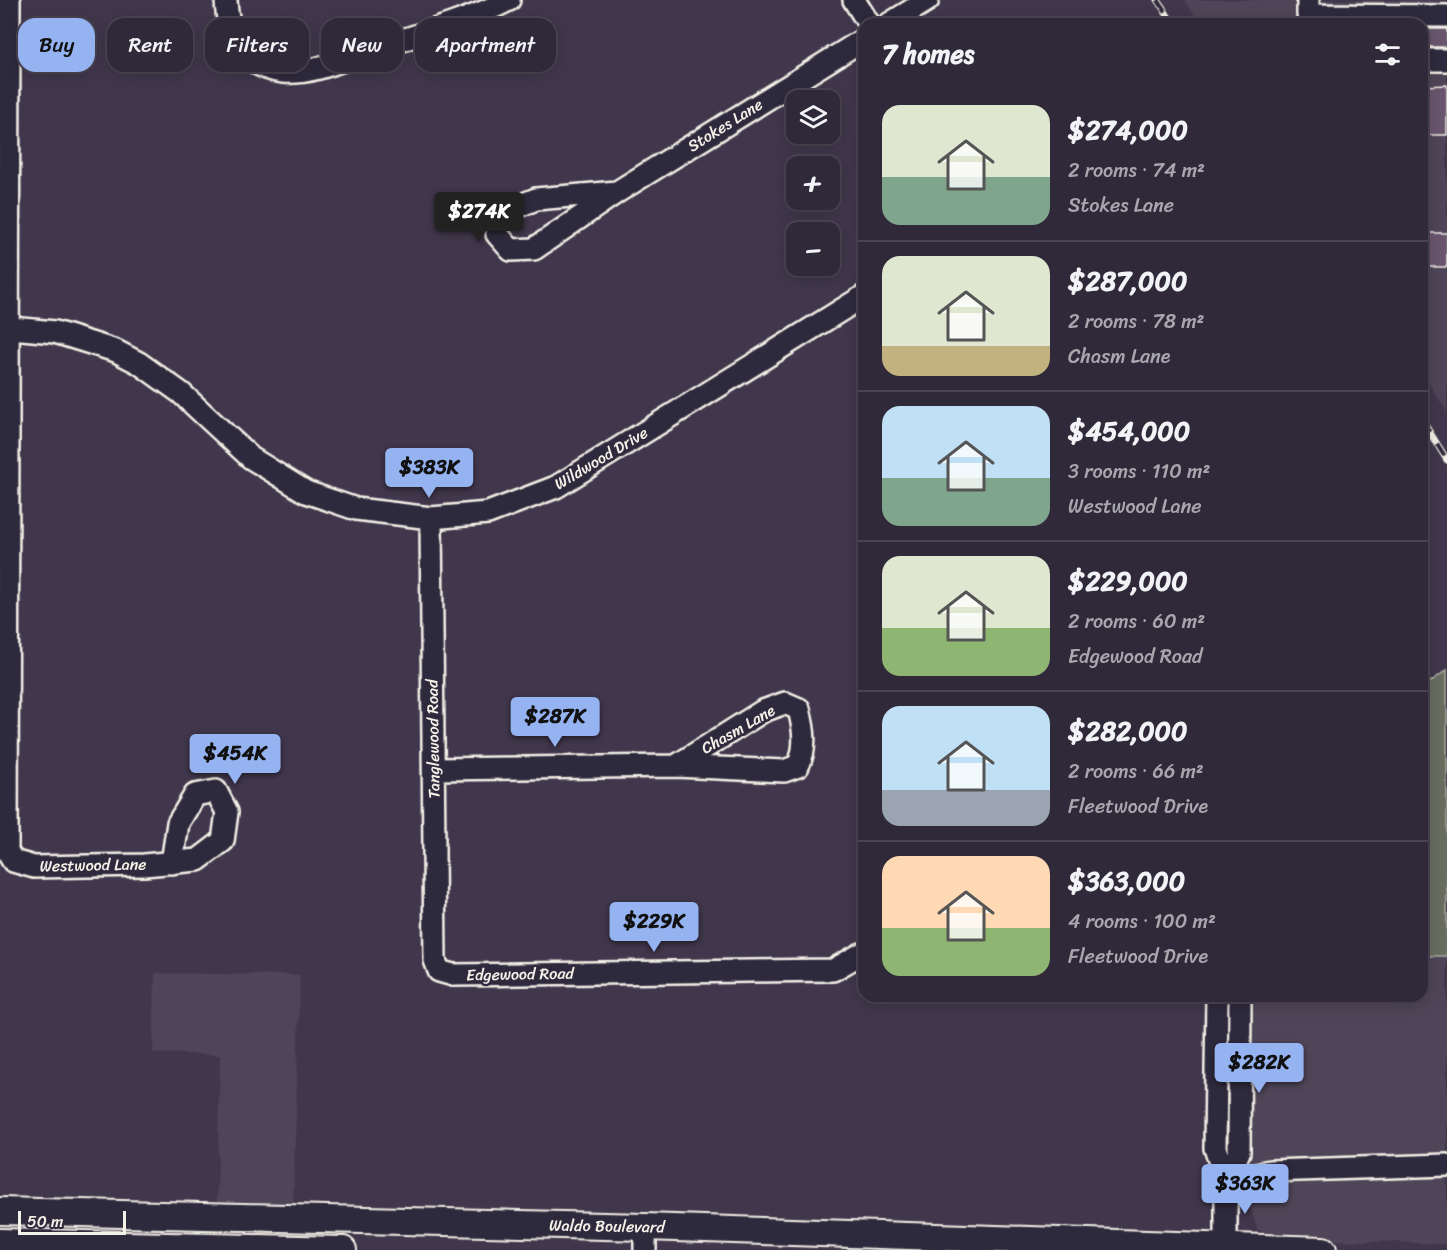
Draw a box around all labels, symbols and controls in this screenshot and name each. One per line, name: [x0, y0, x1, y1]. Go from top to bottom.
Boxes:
chip: Buy: [18, 18, 95, 72]
chip: Rent: [107, 18, 193, 72]
chip: Filters: [205, 18, 309, 72]
chip: New: [321, 18, 403, 72]
chip: Apartment: [415, 18, 556, 72]
text: 7 homes: [882, 31, 974, 77]
icon: filters: [1371, 38, 1404, 71]
street label: Stokes Lane: [681, 90, 769, 160]
map controls: [786, 90, 840, 276]
button: layers: [786, 90, 840, 144]
text: $274,000: [1068, 107, 1188, 153]
icon: home: [930, 129, 1002, 201]
text: 2 rooms · 74 m²: [1068, 153, 1205, 188]
button: +: [786, 156, 840, 210]
text: Stokes Lane: [1068, 188, 1174, 223]
pin: $274K: [437, 192, 521, 243]
text: $274K: [448, 194, 510, 229]
button: −: [786, 222, 840, 276]
text: $287,000: [1068, 258, 1187, 304]
icon: home: [930, 280, 1002, 352]
text: 2 rooms · 78 m²: [1068, 304, 1204, 339]
text: Chasm Lane: [1068, 339, 1170, 374]
text: $454,000: [1068, 408, 1190, 454]
street label: Wildwood Drive: [548, 418, 654, 498]
icon: home: [930, 430, 1002, 502]
pin: $383K: [387, 448, 471, 499]
text: $383K: [399, 450, 459, 485]
text: 3 rooms · 110 m²: [1068, 454, 1210, 489]
text: Westwood Lane: [1068, 489, 1202, 524]
text: $229,000: [1068, 558, 1188, 604]
icon: home: [930, 580, 1002, 652]
text: 2 rooms · 60 m²: [1068, 604, 1205, 639]
text: Edgewood Road: [1068, 639, 1203, 674]
street label: Tanglewood Road: [417, 678, 449, 799]
street label: Chasm Lane: [695, 696, 781, 762]
pin: $287K: [513, 697, 597, 748]
text: $287K: [525, 699, 585, 734]
text: $282,000: [1068, 708, 1187, 754]
icon: home: [930, 730, 1002, 802]
pin: $454K: [193, 734, 277, 785]
text: $454K: [204, 736, 266, 771]
text: 2 rooms · 66 m²: [1068, 754, 1204, 789]
text: Fleetwood Drive: [1068, 789, 1208, 824]
street label: Westwood Lane: [39, 850, 147, 880]
text: $363,000: [1068, 858, 1185, 904]
icon: home: [930, 880, 1002, 952]
pin: $229K: [612, 902, 696, 953]
text: $229K: [624, 904, 684, 939]
text: 4 rooms · 100 m²: [1068, 904, 1216, 939]
text: Fleetwood Drive: [1068, 939, 1208, 974]
street label: Edgewood Road: [466, 959, 576, 989]
pin: $282K: [1217, 1043, 1301, 1094]
text: $282K: [1229, 1045, 1289, 1080]
pin: $363K: [1203, 1164, 1287, 1215]
text: $363K: [1216, 1166, 1274, 1201]
text: 50 m: [27, 1207, 63, 1236]
scale bar: [18, 1208, 126, 1236]
street label: Waldo Boulevard: [549, 1210, 667, 1242]

